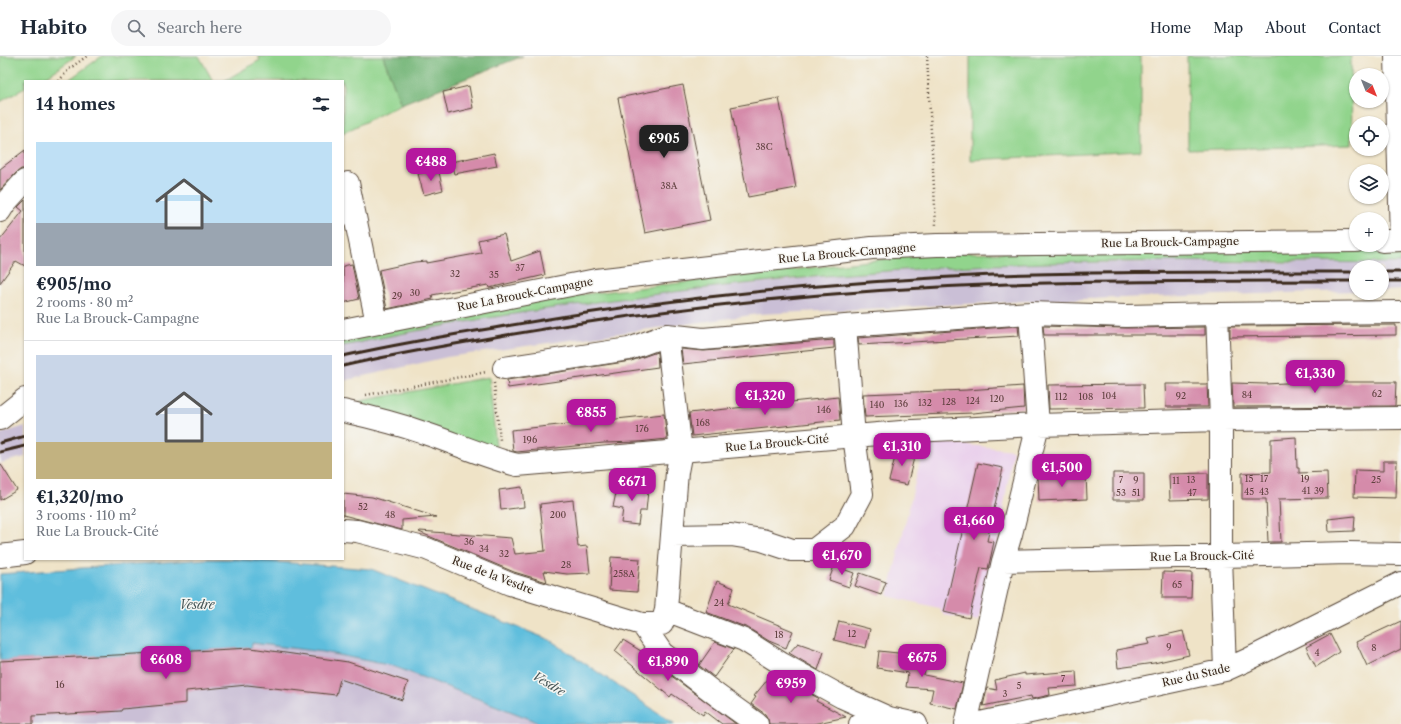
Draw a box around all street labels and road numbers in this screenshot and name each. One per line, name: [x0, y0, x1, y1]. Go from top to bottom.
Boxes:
street label: Rue La Brouck-Campagne: [1101, 234, 1239, 250]
street label: Rue La Brouck-Campagne: [778, 240, 916, 266]
street label: Rue La Brouck-Campagne: [456, 274, 594, 314]
street label: Rue La Brouck-Cité: [725, 431, 829, 455]
street label: Rue La Brouck-Cité: [1150, 548, 1254, 564]
street label: Rue de la Vesdre: [450, 553, 536, 597]
street label: Rue du Stade: [1161, 660, 1231, 690]

